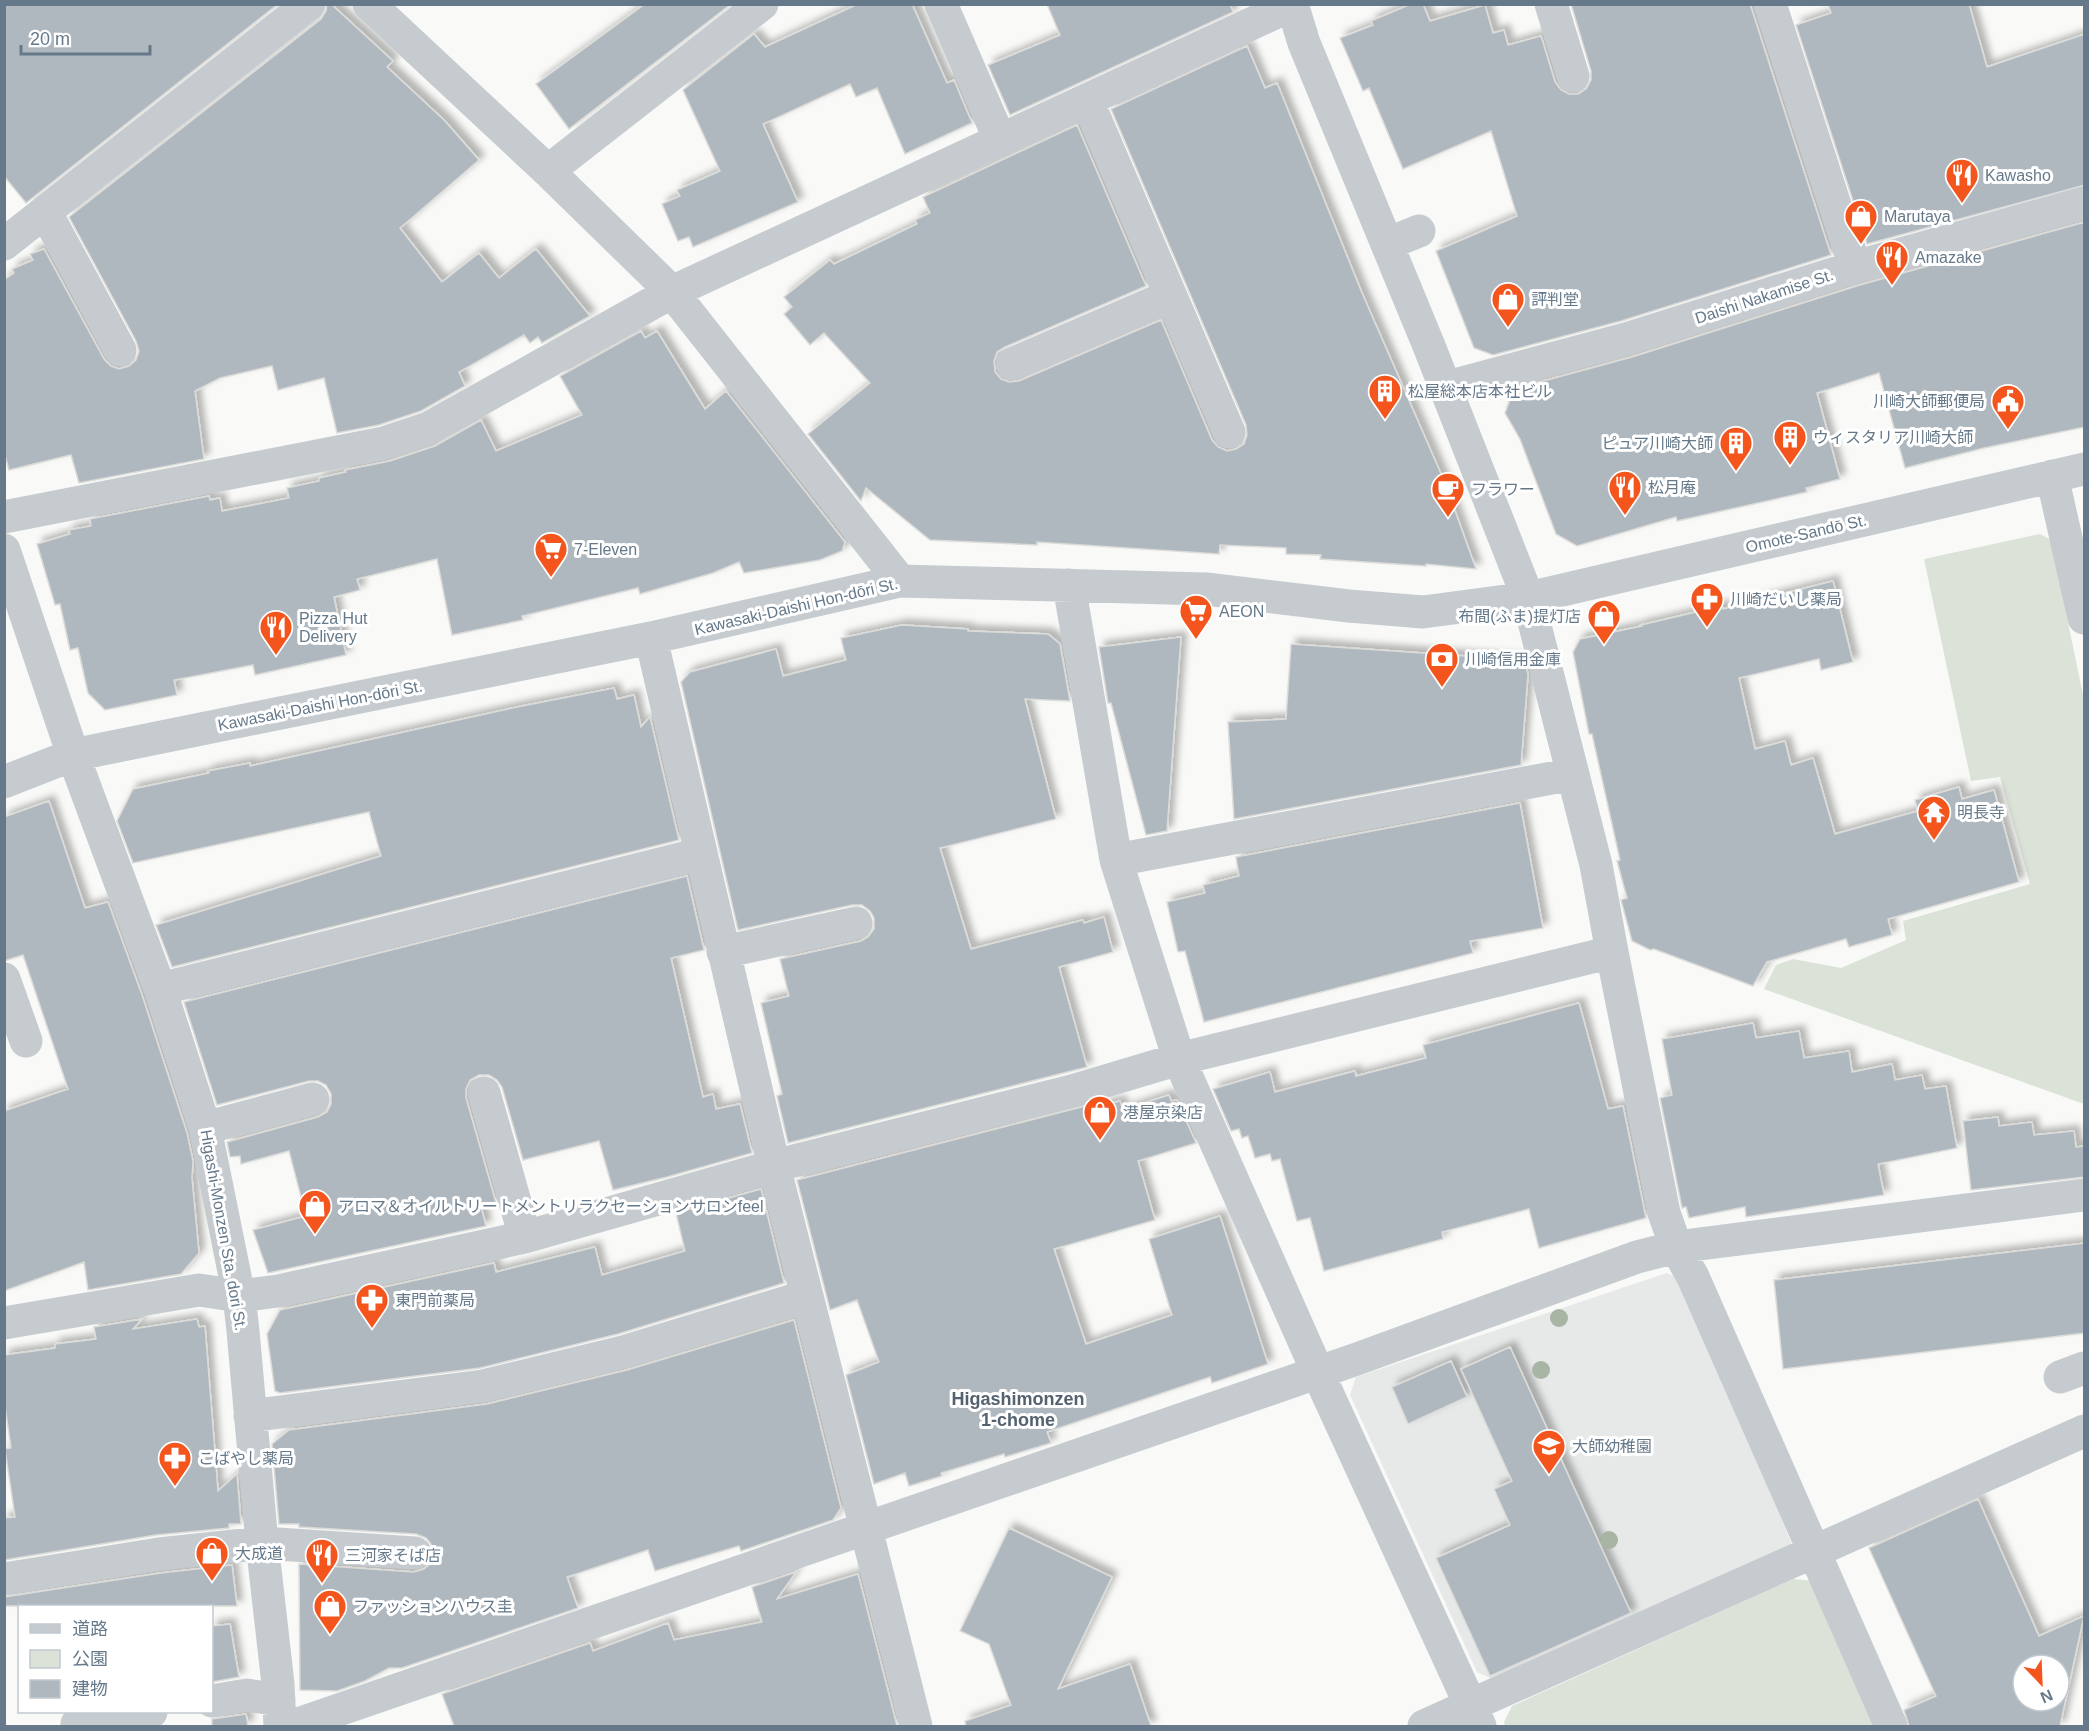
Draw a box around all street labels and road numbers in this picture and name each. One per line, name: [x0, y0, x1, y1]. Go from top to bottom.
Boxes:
street label: Daishi Nakamise St.: [1693, 266, 1835, 327]
street label: Omote-Sandō St.: [1744, 511, 1868, 556]
street label: Kawasaki-Daishi Hon-dōri St.: [693, 575, 899, 638]
street label: Kawasaki-Daishi Hon-dōri St.: [216, 677, 424, 734]
street label: Higashi-Monzen Sta. dori St.: [197, 1128, 250, 1332]

